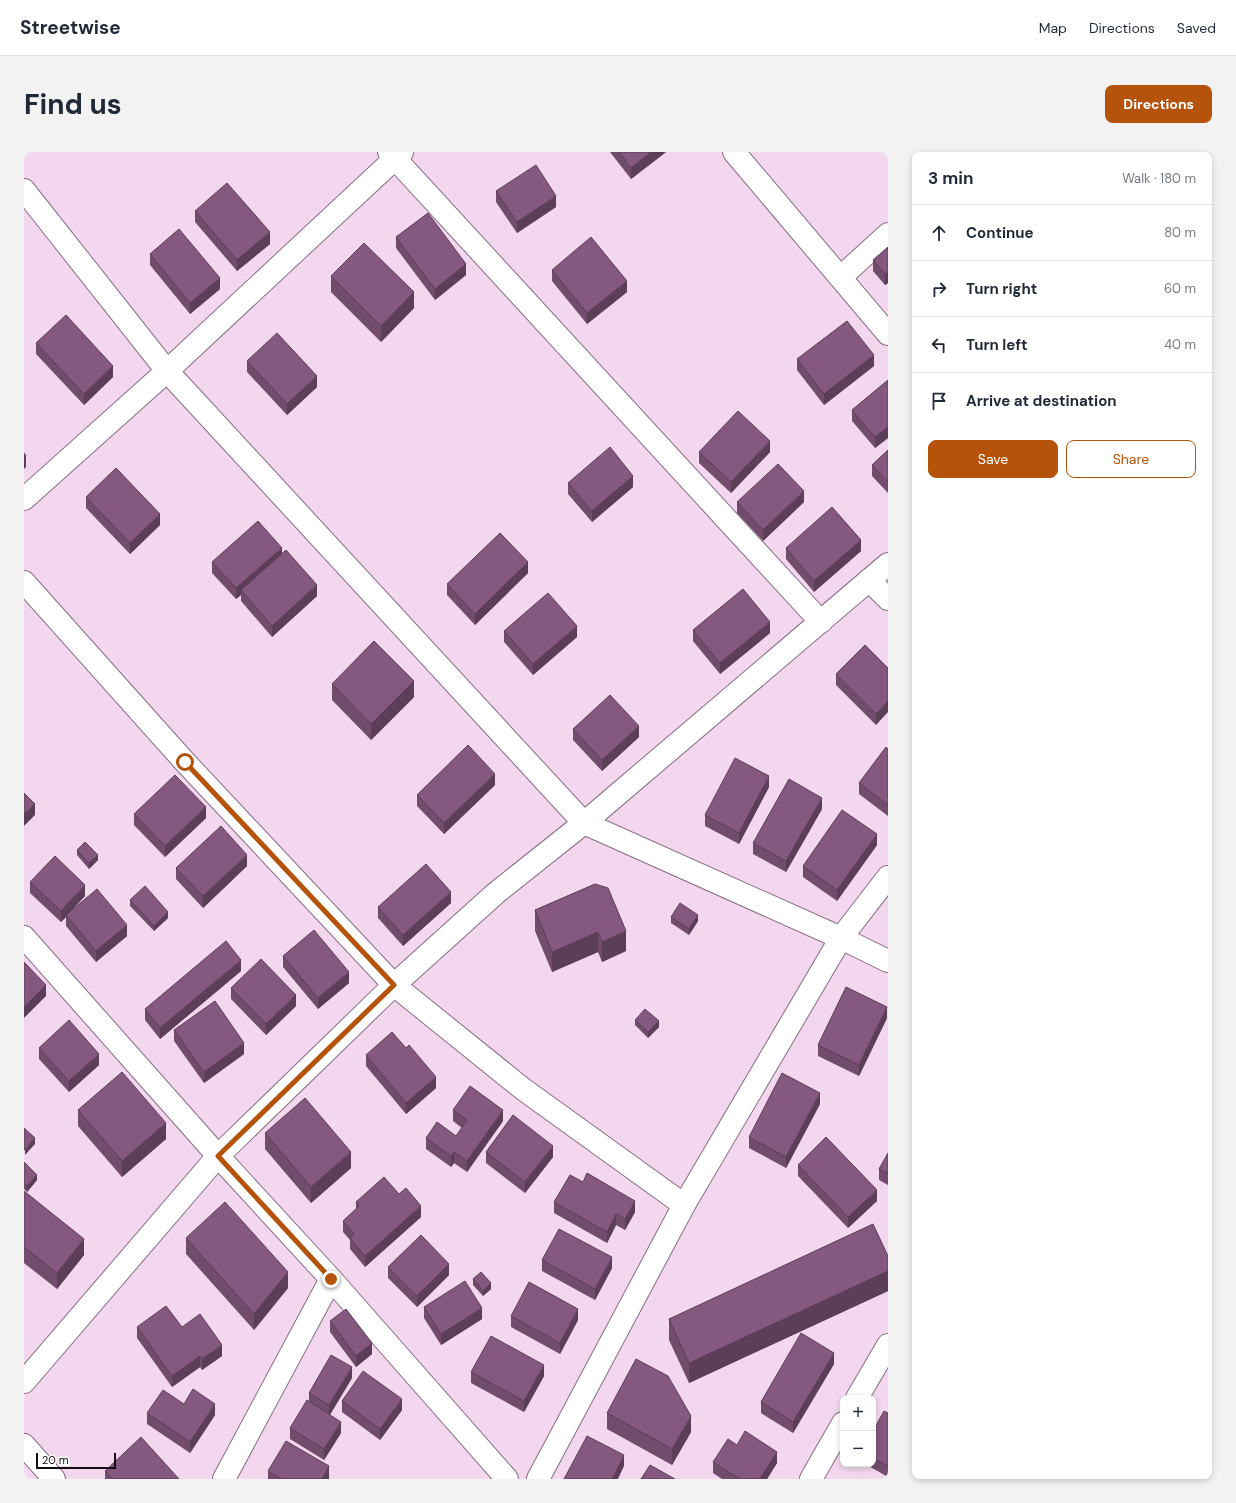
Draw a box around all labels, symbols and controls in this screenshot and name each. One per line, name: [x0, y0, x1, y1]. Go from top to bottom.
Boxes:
text: Streetwise: [20, 15, 121, 40]
text: Map: [1039, 19, 1067, 37]
text: Directions: [1089, 19, 1155, 37]
text: Saved: [1177, 19, 1216, 37]
button: Directions: [1105, 85, 1212, 123]
text: Find us: [24, 86, 122, 123]
text: 3 min: [928, 167, 973, 189]
text: Walk · 180 m: [1122, 170, 1196, 187]
icon: ahead: [928, 222, 950, 244]
text: Continue: [966, 223, 1034, 243]
text: 80 m: [1164, 224, 1196, 241]
icon: right: [928, 278, 950, 300]
text: Turn right: [966, 279, 1037, 299]
text: 60 m: [1164, 280, 1196, 297]
icon: left: [928, 334, 950, 356]
text: Turn left: [966, 335, 1027, 355]
text: 40 m: [1164, 336, 1196, 353]
icon: arrive: [928, 390, 950, 412]
text: Arrive at destination: [966, 391, 1117, 411]
button: Save: [928, 440, 1058, 478]
button: Share: [1066, 440, 1196, 478]
route start: [176, 753, 194, 771]
route end: [322, 1270, 340, 1288]
map controls: [840, 1395, 876, 1467]
button: +: [840, 1395, 876, 1431]
button: −: [840, 1431, 876, 1467]
scale bar: [36, 1451, 116, 1470]
text: 20 m: [42, 1453, 68, 1467]

